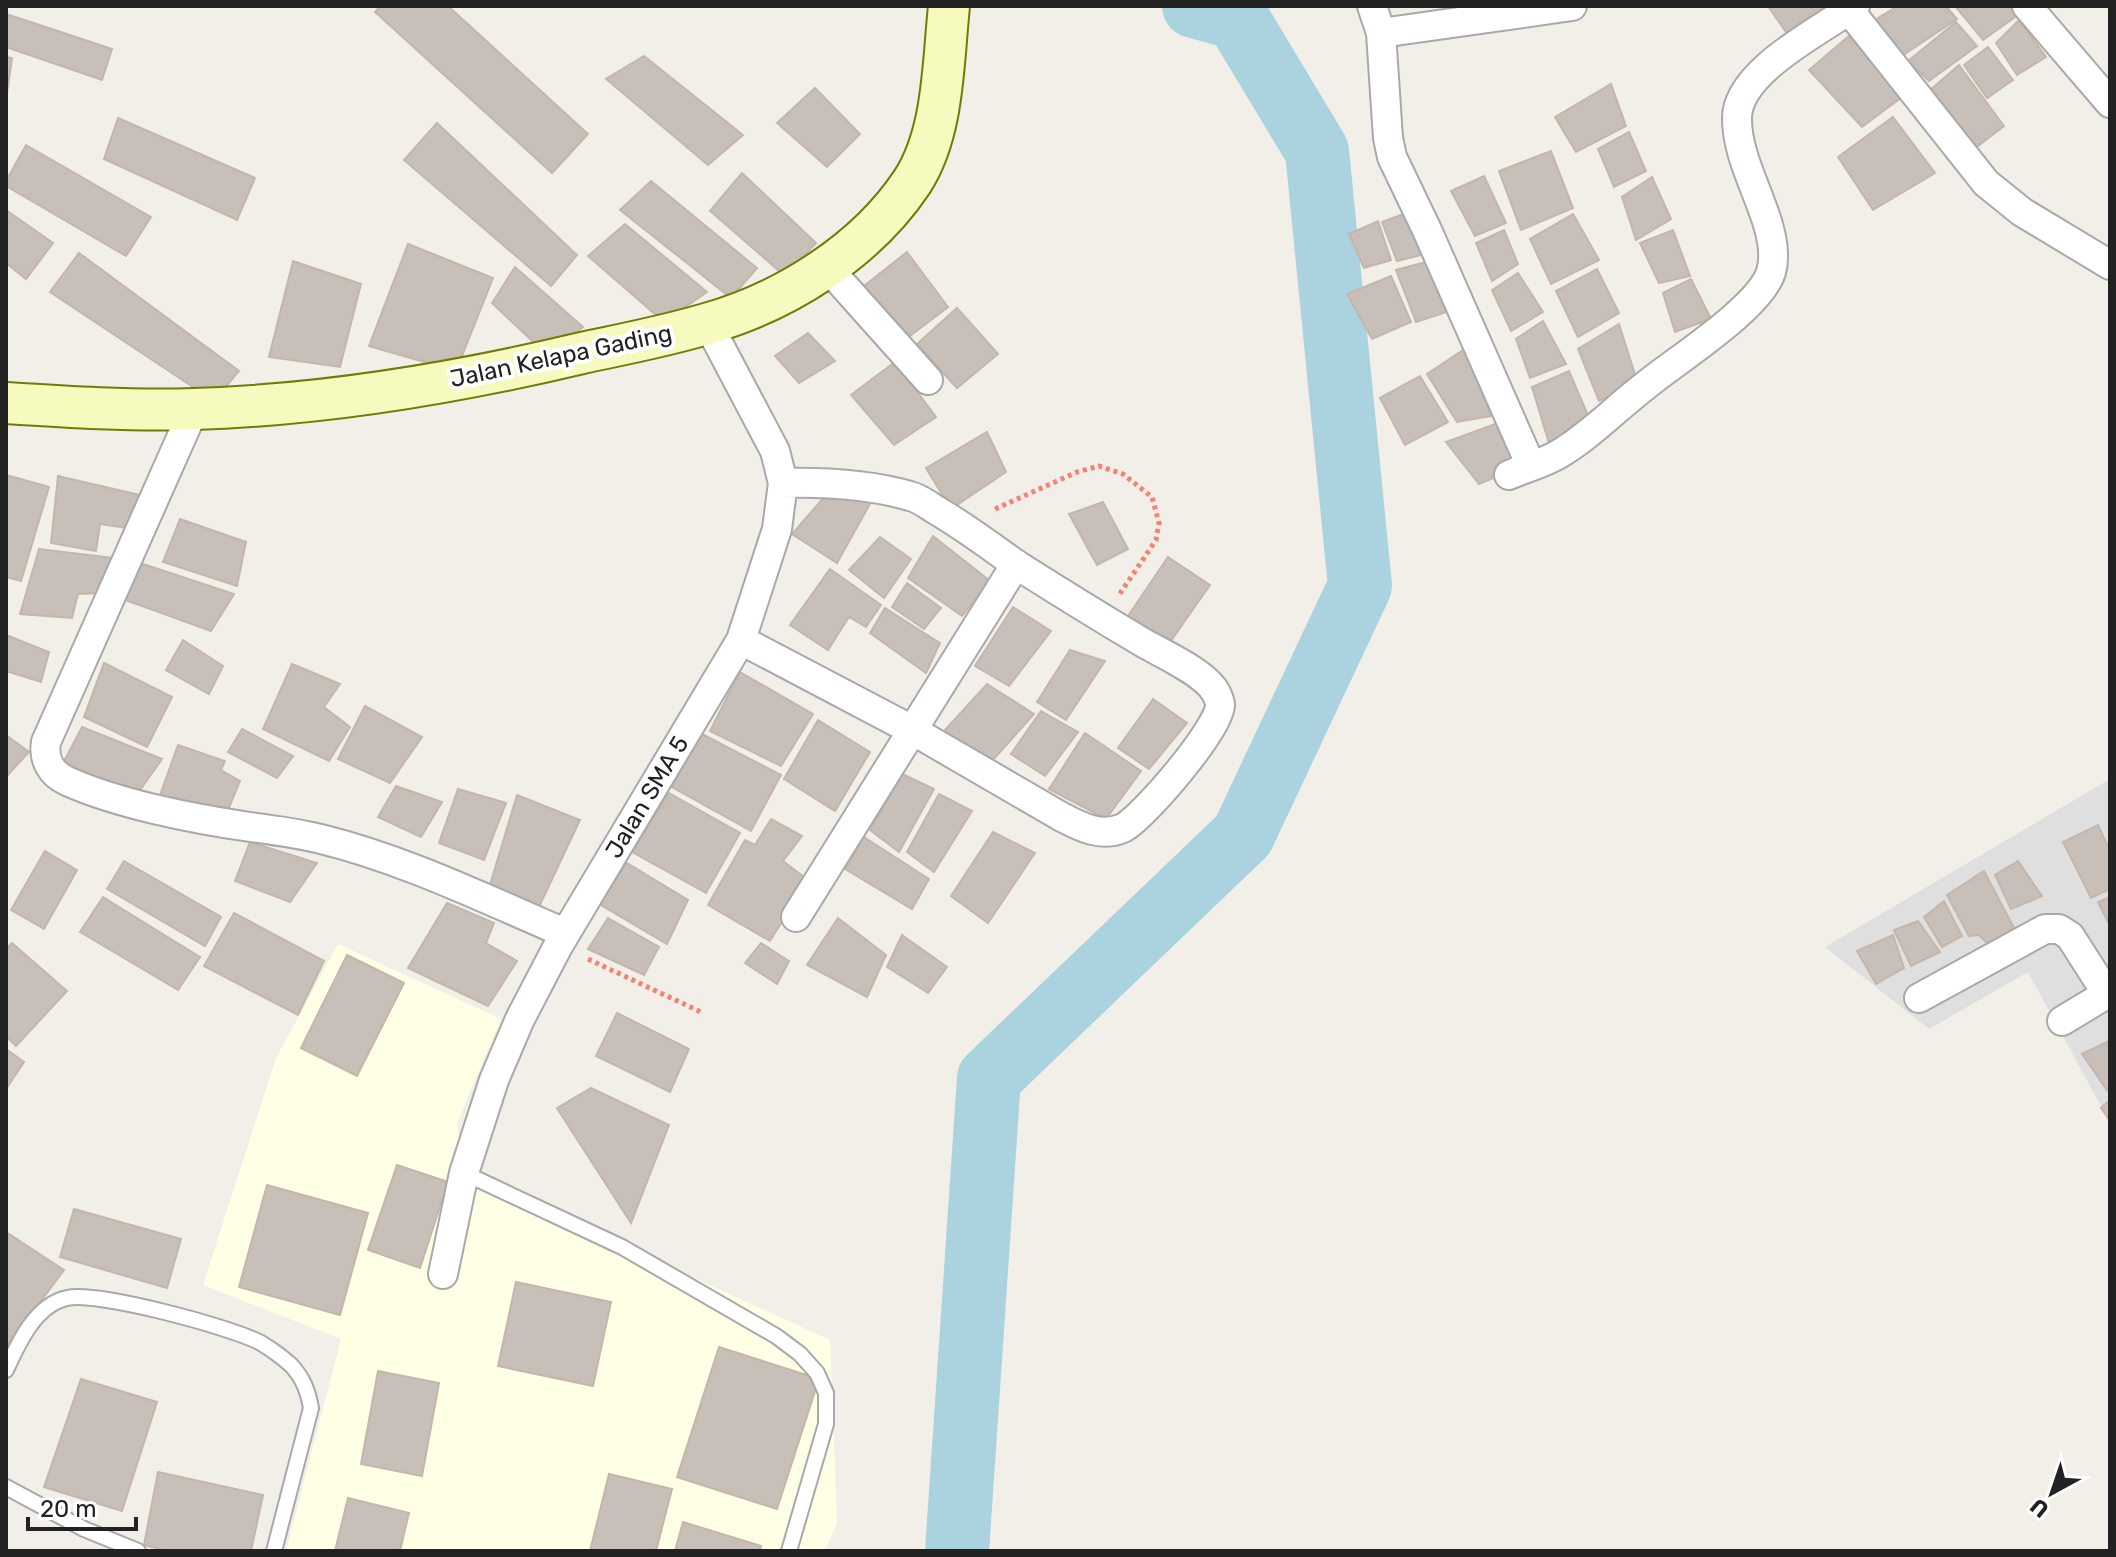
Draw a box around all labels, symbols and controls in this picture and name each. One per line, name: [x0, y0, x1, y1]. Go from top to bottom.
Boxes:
street label: Jalan Kelapa Gading: [448, 319, 674, 393]
street label: Jalan SMA 5: [600, 731, 694, 863]
north arrow: [2012, 1453, 2092, 1533]
scale bar: [28, 1481, 136, 1531]
text: U: [2025, 1492, 2054, 1523]
text: 20 m: [40, 1495, 97, 1523]

